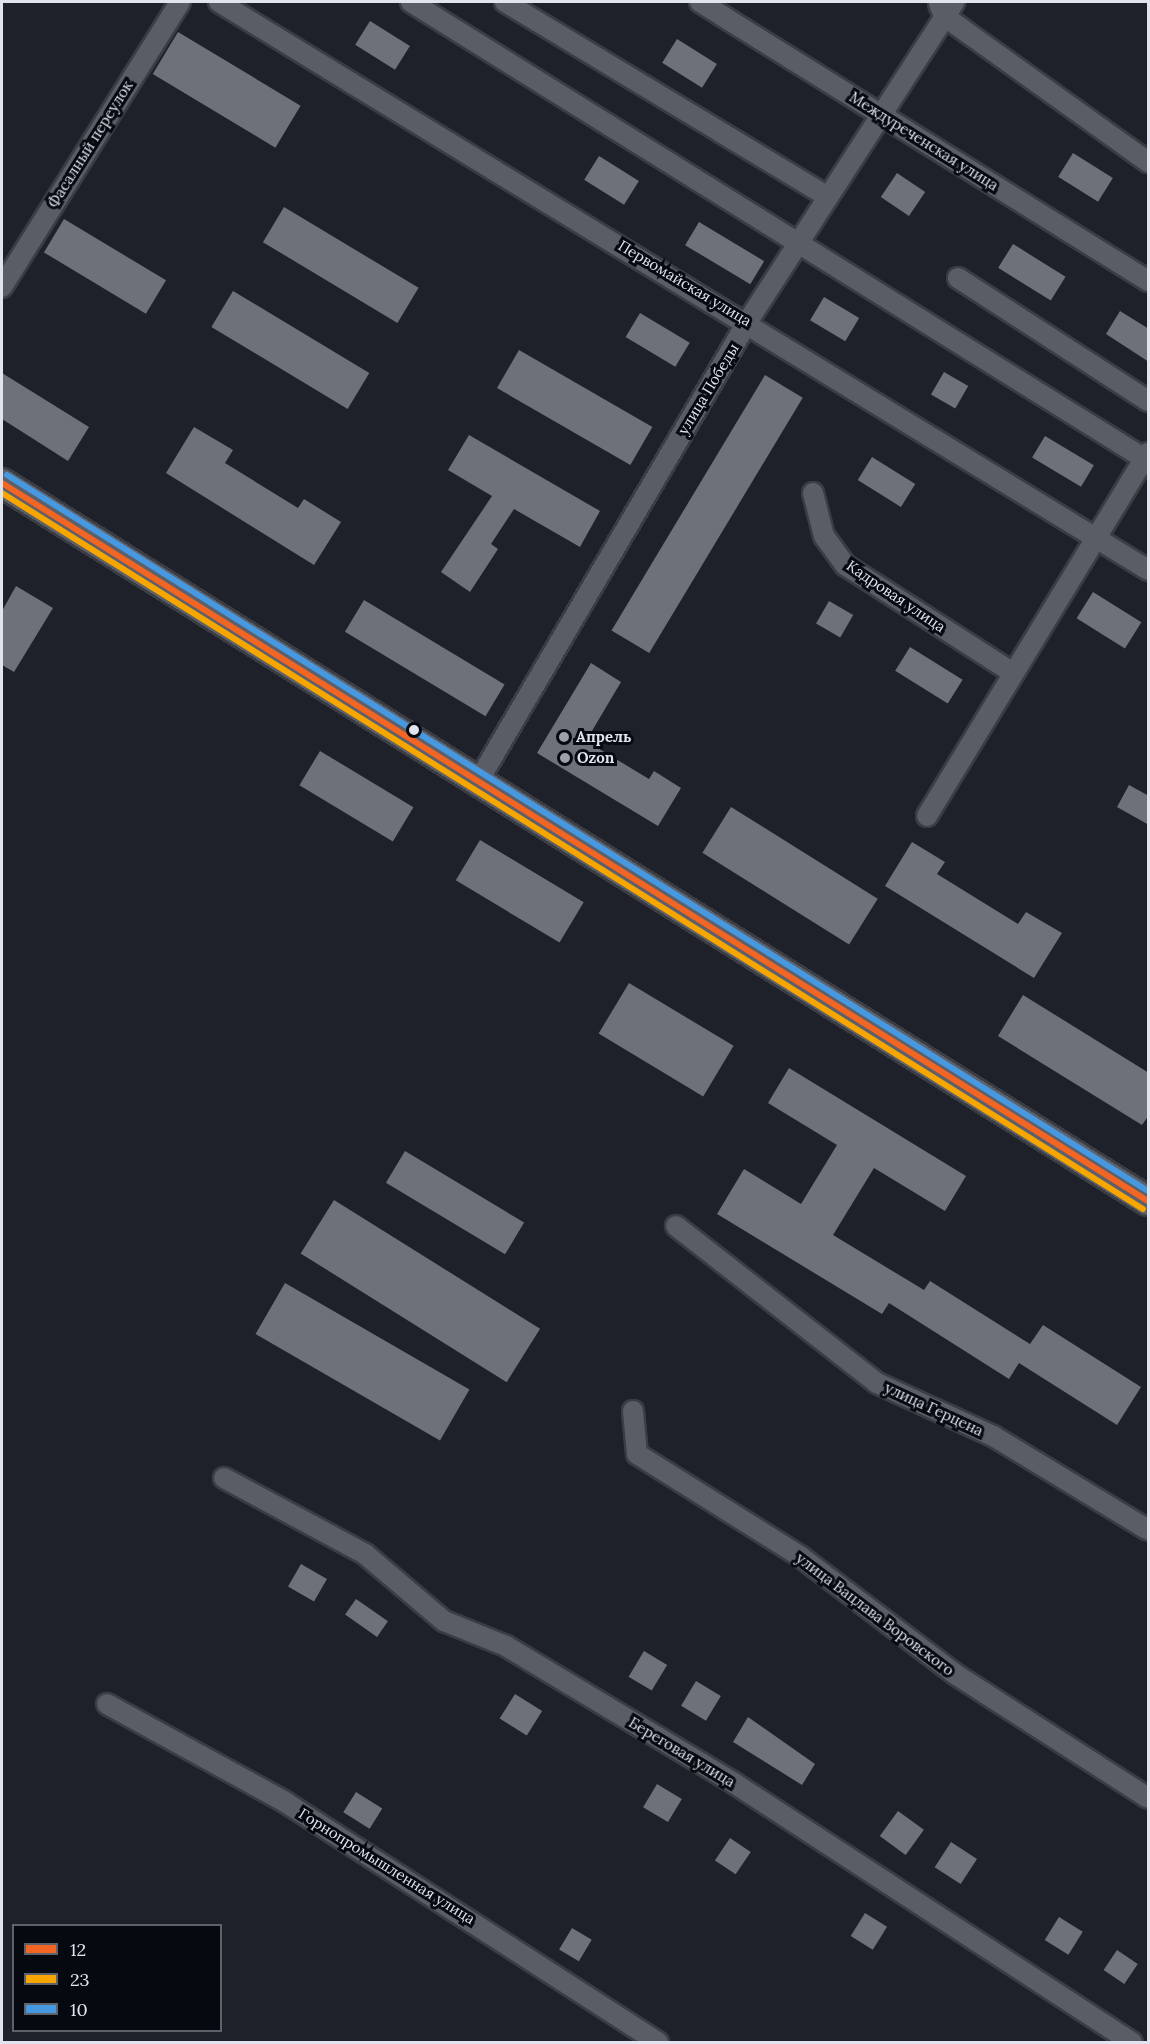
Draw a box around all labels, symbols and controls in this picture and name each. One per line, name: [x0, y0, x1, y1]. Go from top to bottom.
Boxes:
street label: Фасалный переулок: [44, 77, 136, 211]
street label: Междуреченская улица: [846, 88, 1002, 194]
street label: Первомайская улица: [615, 236, 755, 330]
street label: улица Победы: [674, 340, 742, 438]
street label: Кадровая улица: [843, 556, 949, 636]
unlabelled marker: [408, 724, 420, 736]
place label: Апрель: [576, 728, 632, 746]
marker: Апрель: [557, 730, 571, 744]
place label: Ozon: [577, 749, 614, 767]
marker: Ozon: [558, 751, 572, 765]
street label: улица Герцена: [882, 1378, 986, 1440]
street label: улица Вацлава Воровского: [792, 1549, 958, 1679]
street label: Береговая улица: [626, 1713, 738, 1791]
street label: Горнопромышленная улица: [296, 1804, 478, 1928]
legend: [12, 1924, 222, 2032]
text: 12: [70, 1938, 86, 1961]
text: 23: [70, 1968, 89, 1991]
text: 10: [70, 1998, 88, 2021]

